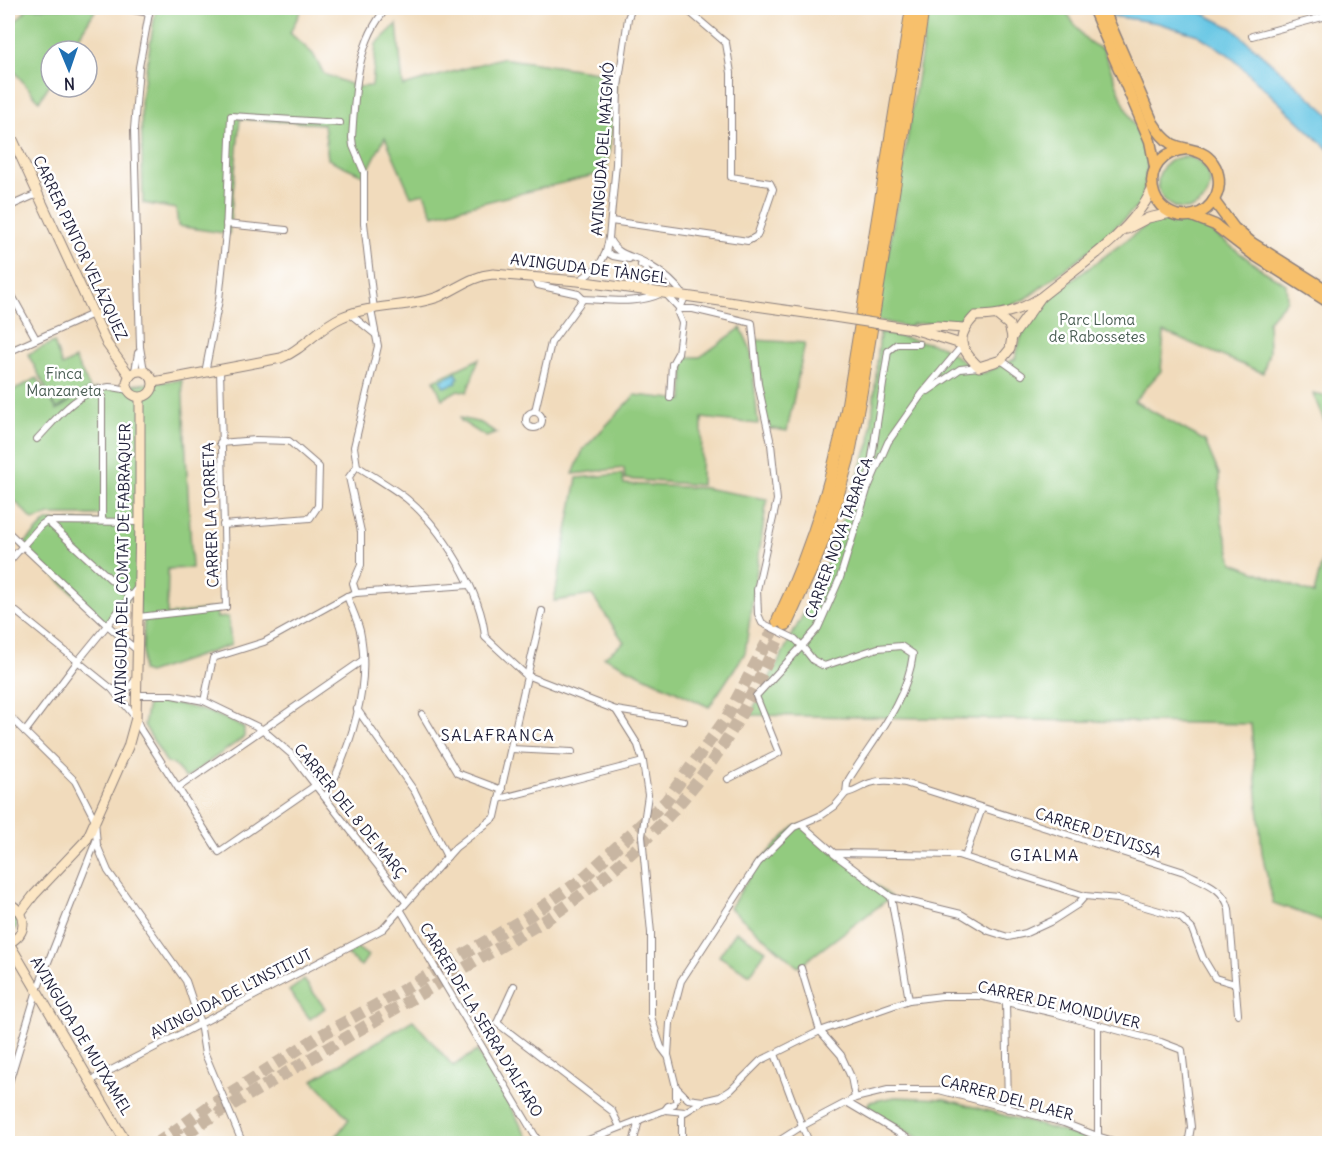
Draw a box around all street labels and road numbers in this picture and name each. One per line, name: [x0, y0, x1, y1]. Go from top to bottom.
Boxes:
street label: AVINGUDA DEL MAIGMÓ: [586, 61, 618, 237]
street label: CARRER PINTOR VELÁZQUEZ: [29, 152, 132, 344]
street label: AVINGUDA DE TÀNGEL: [509, 249, 669, 288]
street label: AVINGUDA DEL COMTAT DE FABRAQUER: [111, 422, 134, 705]
street label: CARRER LA TORRETA: [198, 442, 223, 588]
street label: CARRER NOVA TABARCA: [801, 454, 877, 621]
street label: CARRER DEL 8 DE MARÇ: [290, 740, 411, 882]
street label: CARRER D'EIVISSA: [1033, 803, 1164, 862]
street label: CARRER DE LA SERRA D'ALFARO: [416, 919, 547, 1120]
street label: AVINGUDA DE L'INSTITUT: [147, 944, 315, 1043]
street label: AVINGUDA DE MUTXAMEL: [26, 953, 136, 1119]
street label: CARRER DE MONDÚVER: [976, 976, 1143, 1033]
street label: CARRER DEL PLAER: [939, 1071, 1076, 1125]

